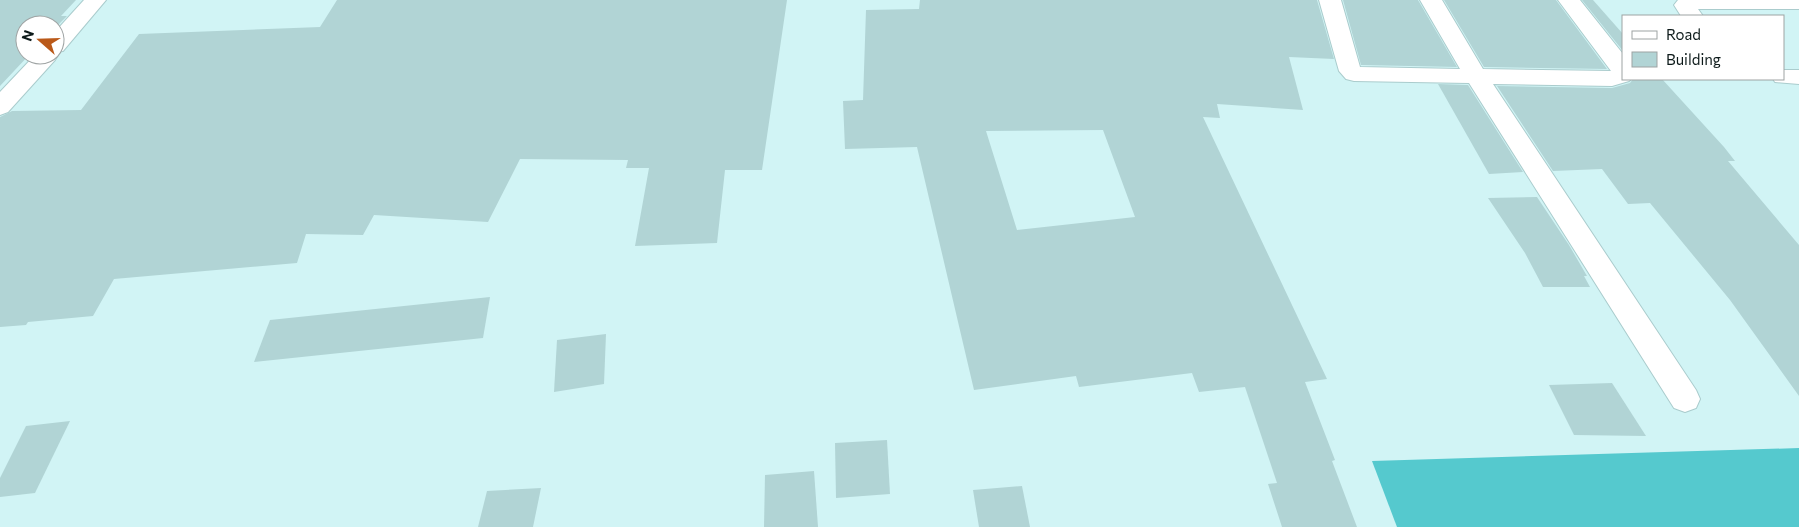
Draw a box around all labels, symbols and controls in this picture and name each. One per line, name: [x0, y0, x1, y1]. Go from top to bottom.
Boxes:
north arrow: [15, 15, 65, 65]
legend: [1622, 15, 1784, 80]
text: Road: [1666, 25, 1701, 43]
text: N: [18, 28, 37, 43]
text: Building: [1666, 50, 1721, 68]

